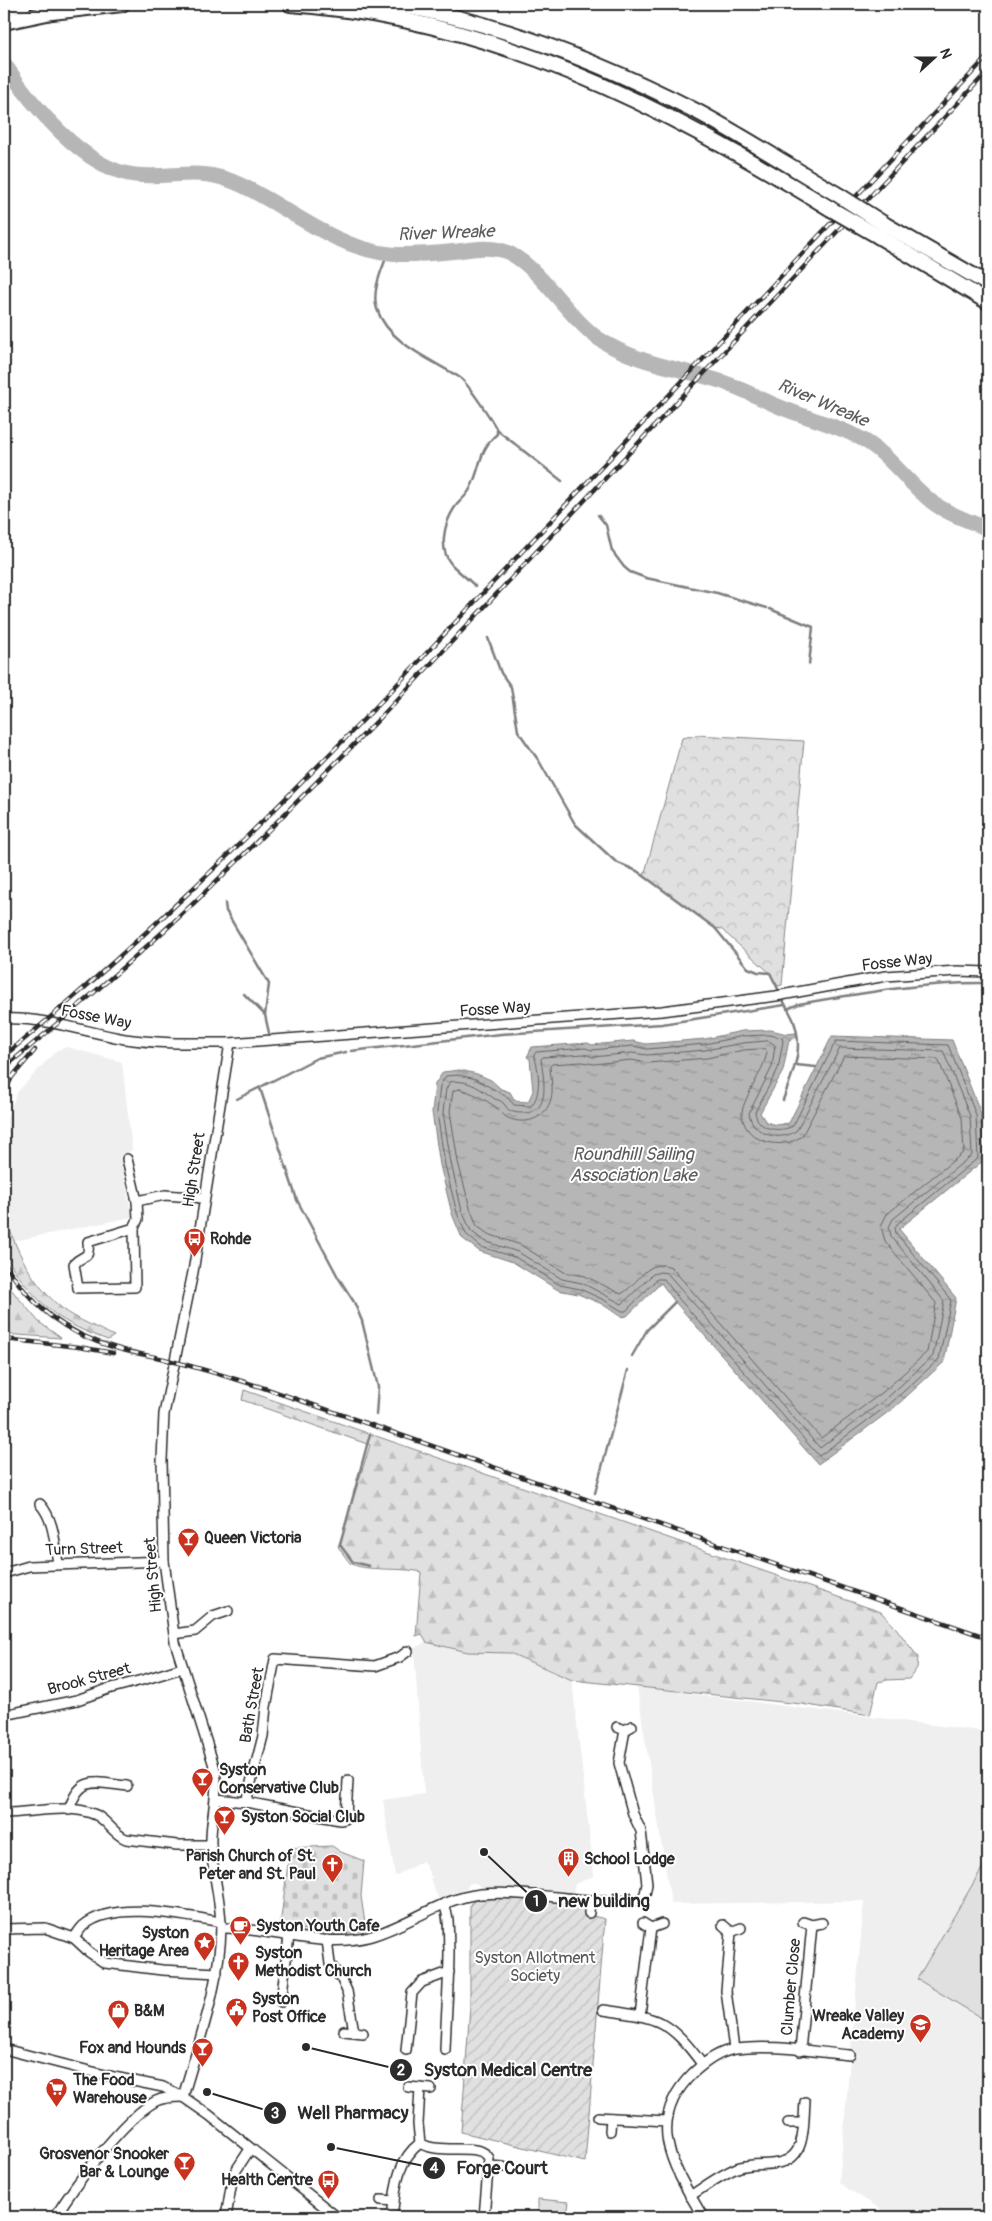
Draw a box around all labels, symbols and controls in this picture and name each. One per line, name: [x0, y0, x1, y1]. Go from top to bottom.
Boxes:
north arrow: [910, 32, 960, 82]
text: N: [936, 46, 955, 61]
water label: River Wreake: [397, 220, 497, 246]
water label: River Wreake: [774, 374, 874, 433]
street label: Fosse Way: [861, 948, 934, 976]
street label: Fosse Way: [459, 997, 531, 1021]
street label: Fosse Way: [59, 1000, 133, 1034]
street label: High Street: [178, 1131, 210, 1209]
water label: Roundhill Sailing Association Lake: [570, 1143, 698, 1187]
bus stop icon: Rohde: [182, 1227, 206, 1258]
place label: Rohde: [210, 1229, 252, 1249]
bar icon: Queen Victoria: [176, 1526, 200, 1557]
place label: Queen Victoria: [204, 1528, 302, 1548]
street label: High Street: [140, 1536, 166, 1614]
street label: Turn Street: [45, 1538, 124, 1560]
street label: Brook Street: [45, 1658, 133, 1700]
street label: Bath Street: [235, 1665, 269, 1745]
place label: Syston Conservative Club: [219, 1760, 339, 1798]
bar icon: Syston Conservative Club: [191, 1767, 215, 1798]
bar icon: Syston Social Club: [213, 1805, 237, 1836]
place label: Syston Social Club: [241, 1807, 365, 1827]
place label: Parish Church of St. Peter and St. Paul: [186, 1846, 316, 1884]
building icon: School Lodge: [556, 1847, 580, 1878]
place label: School Lodge: [584, 1849, 676, 1869]
church icon: Parish Church of St. Peter and St. Paul: [320, 1853, 344, 1884]
callout: new building: [524, 1884, 660, 1917]
text: new building: [558, 1890, 650, 1913]
text: 1: [533, 1892, 539, 1911]
cafe icon: Syston Youth Cafe: [228, 1914, 252, 1945]
place label: Syston Youth Cafe: [256, 1916, 380, 1936]
place label: Syston Heritage Area: [99, 1923, 190, 1961]
place icon: Syston Heritage Area: [193, 1930, 217, 1961]
street label: Clumber Close: [777, 1937, 805, 2037]
place label: Syston Methodist Church: [255, 1943, 372, 1981]
park label: Syston Allotment Society: [475, 1948, 596, 1986]
church icon: Syston Methodist Church: [227, 1950, 251, 1981]
place label: Syston Post Office: [252, 1989, 327, 2027]
public building icon: Syston Post Office: [224, 1996, 248, 2027]
shop icon: B&M: [106, 1999, 130, 2030]
place label: B&M: [134, 2001, 165, 2021]
place label: Wreake Valley Academy: [812, 2006, 904, 2044]
school or university icon: Wreake Valley Academy: [908, 2013, 932, 2044]
bar icon: Fox and Hounds: [190, 2036, 214, 2067]
place label: Fox and Hounds: [79, 2038, 187, 2058]
callout: Syston Medical Centre: [389, 2053, 602, 2086]
text: Syston Medical Centre: [424, 2059, 593, 2082]
text: 2: [397, 2061, 405, 2080]
place label: The Food Warehouse: [72, 2070, 148, 2108]
supermarket icon: The Food Warehouse: [45, 2077, 69, 2108]
callout: Well Pharmacy: [262, 2096, 418, 2129]
text: Well Pharmacy: [297, 2102, 409, 2125]
text: 3: [271, 2104, 279, 2123]
place label: Grosvenor Snooker Bar & Lounge: [39, 2144, 170, 2182]
bar icon: Grosvenor Snooker Bar & Lounge: [173, 2151, 197, 2182]
callout: Forge Court: [421, 2152, 558, 2185]
text: Forge Court: [456, 2157, 548, 2180]
text: 4: [430, 2159, 439, 2178]
bus stop icon: Health Centre: [317, 2168, 341, 2199]
place label: Health Centre: [221, 2170, 314, 2190]

